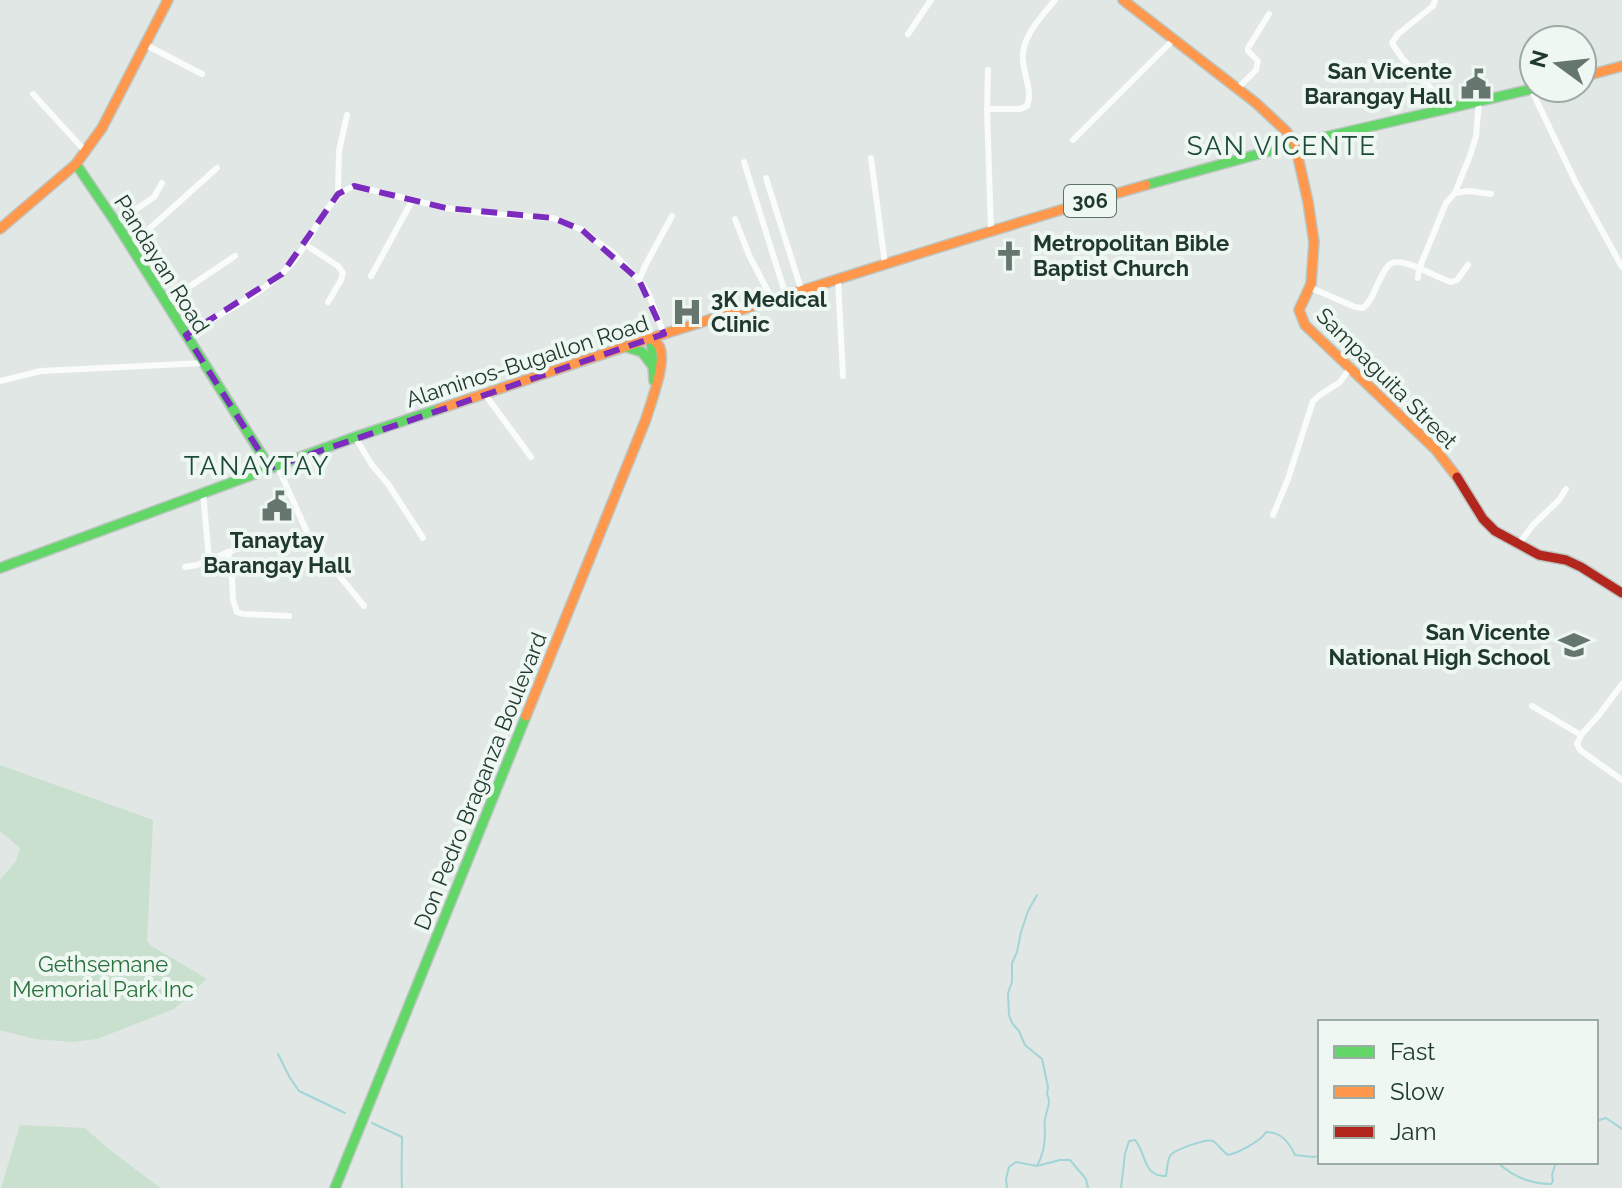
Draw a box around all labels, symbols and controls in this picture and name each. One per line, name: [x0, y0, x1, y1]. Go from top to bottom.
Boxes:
north arrow: [1518, 24, 1598, 104]
text: N: [1524, 47, 1553, 70]
place label: San Vicente Barangay Hall: [1304, 58, 1453, 109]
public building icon: San Vicente Barangay Hall: [1459, 67, 1493, 101]
district label: SAN VICENTE: [1187, 131, 1377, 161]
road number: 306: [1064, 185, 1116, 217]
street label: Pandayan Road: [109, 190, 215, 338]
place label: Metropolitan Bible Baptist Church: [1033, 230, 1229, 281]
church icon: Metropolitan Bible Baptist Church: [992, 239, 1026, 273]
place label: 3K Medical Clinic: [711, 286, 828, 337]
hospital icon: 3K Medical Clinic: [670, 295, 704, 329]
street label: Sampaguita Street: [1311, 302, 1463, 454]
street label: Alaminos-Bugallon Road: [403, 310, 651, 412]
district label: TANAYTAY: [184, 451, 330, 481]
public building icon: Tanaytay Barangay Hall: [260, 489, 294, 523]
place label: Tanaytay Barangay Hall: [203, 527, 352, 578]
place label: San Vicente National High School: [1329, 619, 1551, 670]
street label: Don Pedro Braganza Boulevard: [408, 628, 552, 934]
school or university icon: San Vicente National High School: [1557, 628, 1591, 662]
park label: Gethsemane Memorial Park Inc: [12, 951, 194, 1002]
legend: [1318, 1020, 1598, 1164]
text: Fast: [1390, 1037, 1435, 1066]
text: Slow: [1390, 1077, 1445, 1106]
text: Jam: [1390, 1117, 1436, 1146]

